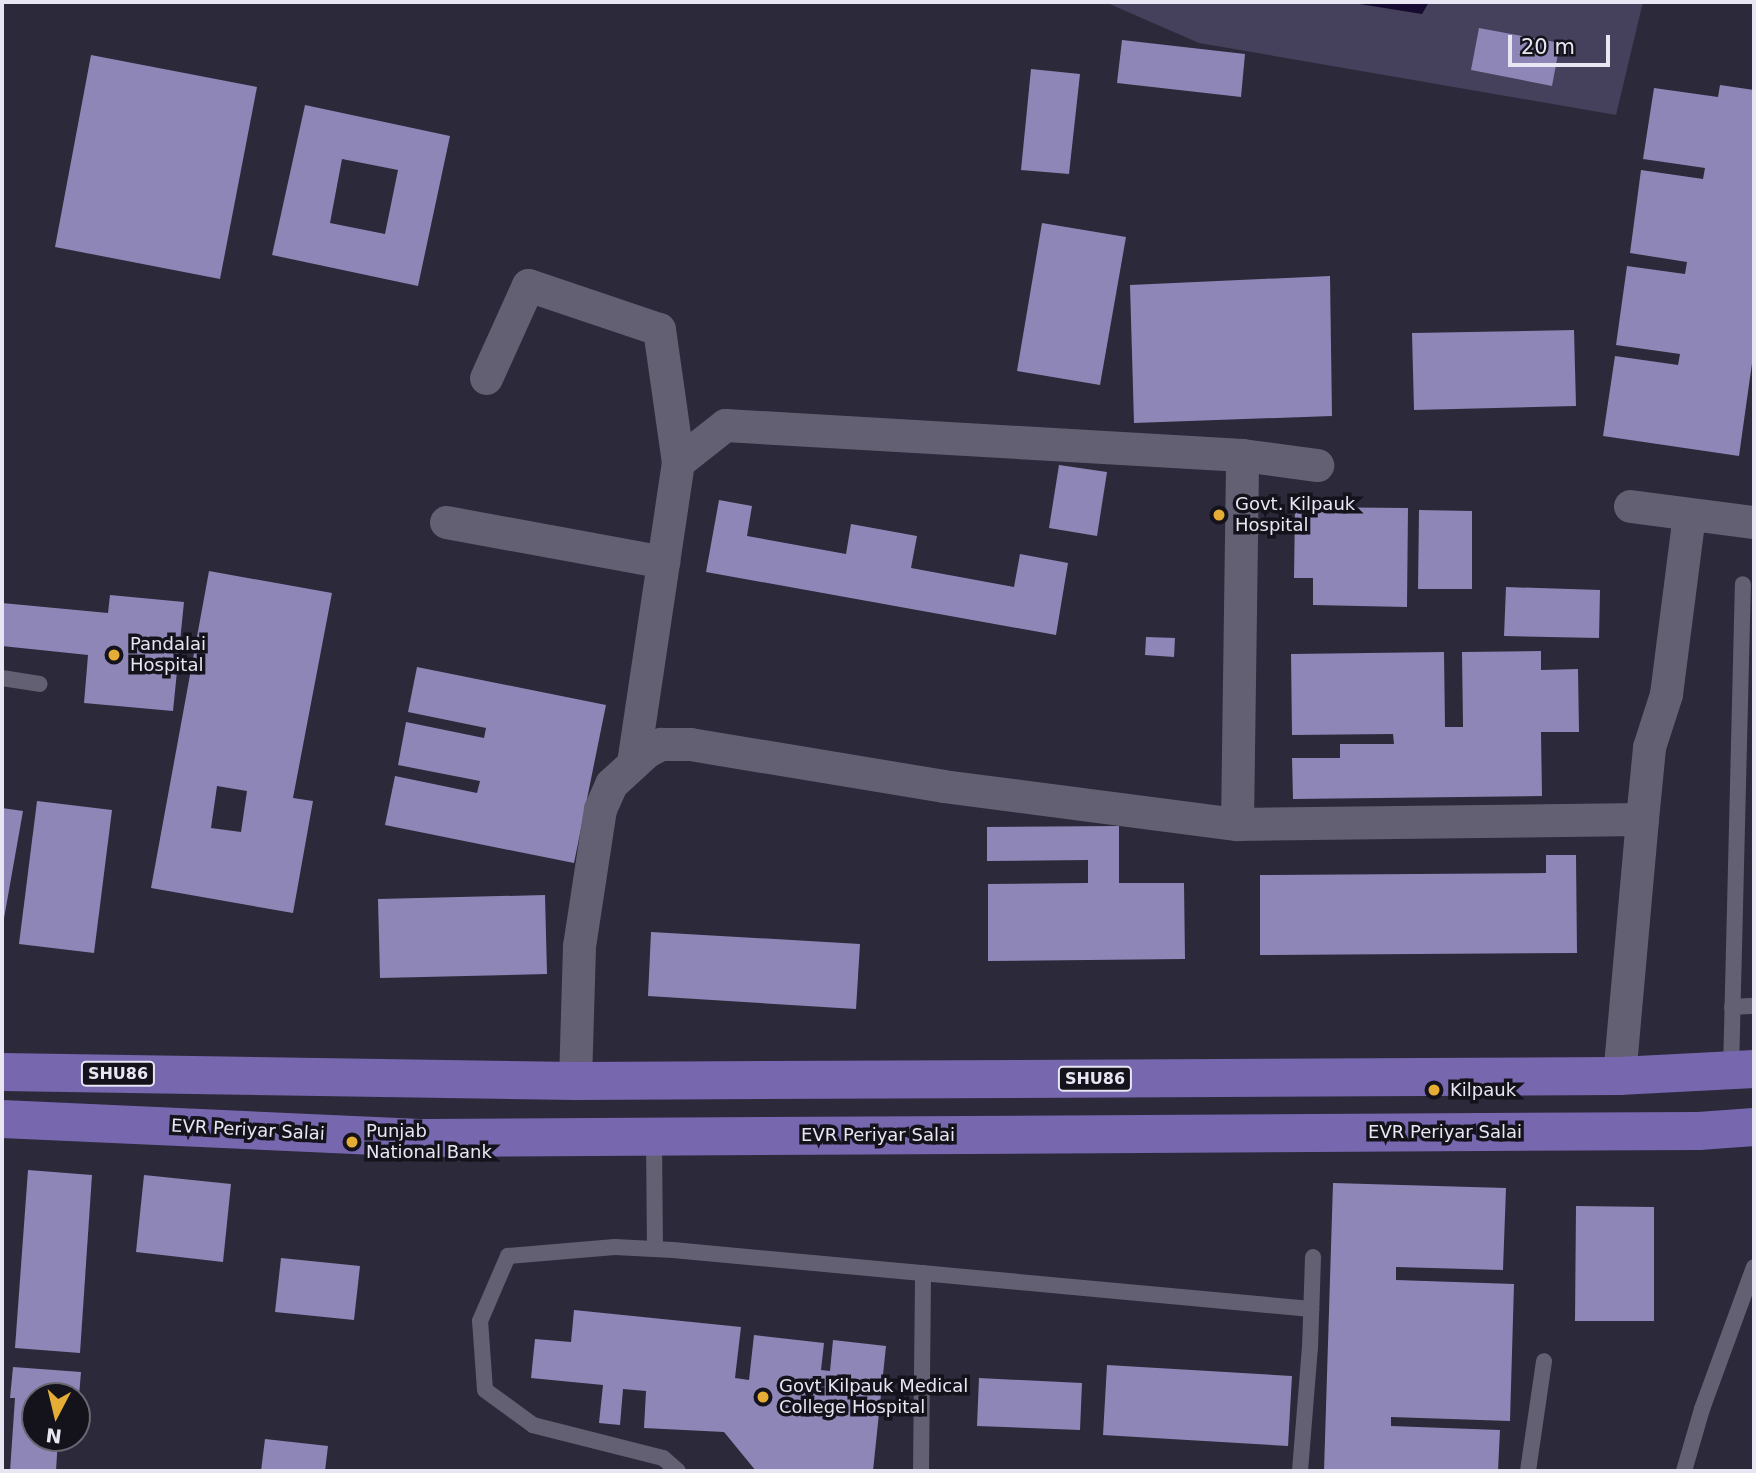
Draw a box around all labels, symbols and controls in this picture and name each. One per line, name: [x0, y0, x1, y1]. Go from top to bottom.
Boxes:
scale bar: [1511, 21, 1612, 65]
text: 20 m: [1521, 35, 1575, 59]
place label: Govt. Kilpauk Hospital: [1235, 494, 1355, 536]
marker: Govt. Kilpauk Hospital: [1209, 505, 1229, 525]
place label: Pandalai Hospital: [130, 634, 206, 676]
marker: Pandalai Hospital: [104, 645, 124, 665]
road number: SHU86: [80, 1062, 156, 1086]
road number: SHU86: [1056, 1066, 1134, 1092]
place label: Kilpauk: [1450, 1079, 1516, 1101]
marker: Kilpauk: [1424, 1080, 1444, 1100]
street label: EVR Periyar Salai: [171, 1115, 325, 1145]
place label: Punjab National Bank: [366, 1121, 492, 1164]
street label: EVR Periyar Salai: [1368, 1121, 1522, 1143]
street label: EVR Periyar Salai: [801, 1124, 955, 1146]
marker: Punjab National Bank: [344, 1134, 360, 1150]
place label: Govt Kilpauk Medical College Hospital: [779, 1376, 968, 1418]
north arrow: [21, 1382, 91, 1452]
marker: Govt Kilpauk Medical College Hospital: [753, 1387, 773, 1407]
text: N: [44, 1424, 63, 1448]

